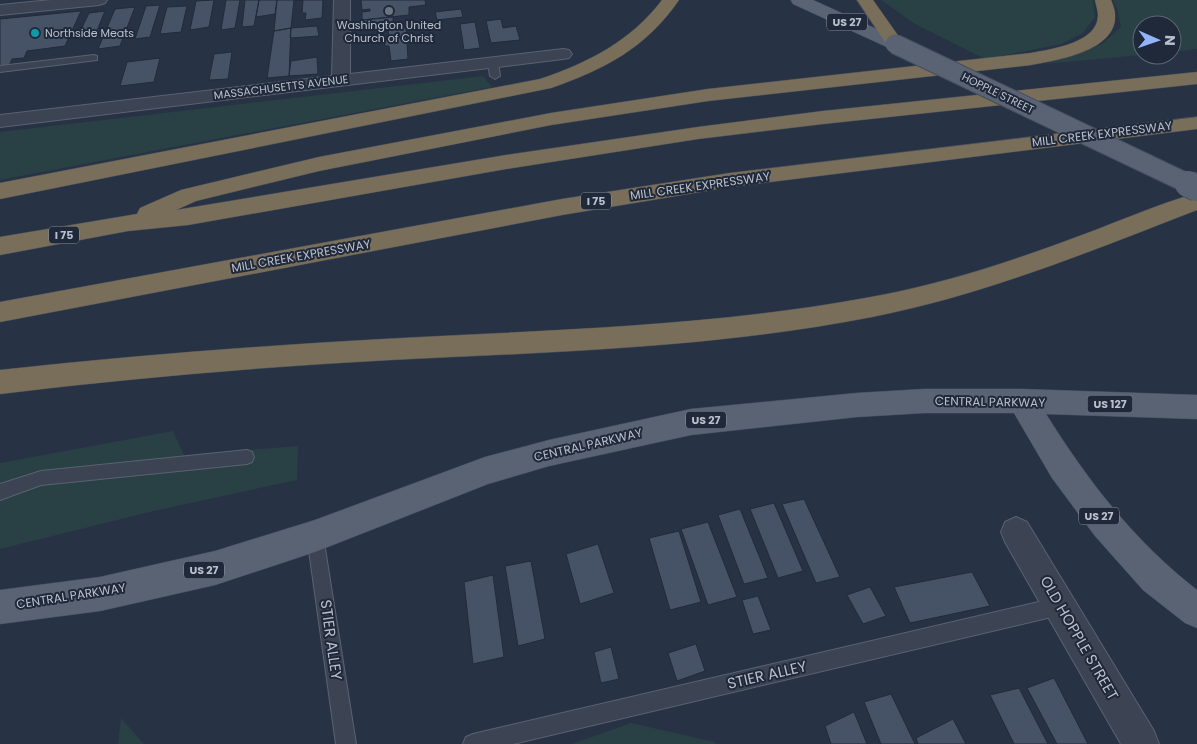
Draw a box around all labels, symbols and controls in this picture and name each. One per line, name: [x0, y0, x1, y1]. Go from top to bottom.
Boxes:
marker: Washington United Church of Christ: [383, 5, 395, 17]
road number: US 27: [827, 14, 867, 31]
north arrow: [1132, 15, 1182, 65]
place label: Washington United Church of Christ: [337, 17, 441, 46]
place label: Northside Meats: [45, 25, 134, 41]
marker: Northside Meats: [29, 27, 41, 39]
text: N: [1160, 35, 1180, 46]
street label: HOPPLE STREET: [959, 69, 1037, 117]
street label: MASSACHUSETTS AVENUE: [213, 71, 349, 103]
street label: MILL CREEK EXPRESSWAY: [1031, 116, 1173, 151]
street label: MILL CREEK EXPRESSWAY: [629, 167, 771, 204]
road number: I 75: [581, 192, 611, 210]
road number: I 75: [49, 226, 79, 244]
street label: MILL CREEK EXPRESSWAY: [230, 235, 372, 276]
street label: CENTRAL PARKWAY: [935, 392, 1045, 411]
road number: US 127: [1088, 396, 1132, 412]
road number: US 27: [686, 412, 726, 428]
street label: CENTRAL PARKWAY: [532, 424, 644, 465]
road number: US 27: [1079, 508, 1119, 524]
road number: US 27: [184, 562, 224, 578]
street label: OLD HOPPLE STREET: [1035, 572, 1124, 704]
street label: CENTRAL PARKWAY: [15, 578, 127, 613]
street label: STIER ALLEY: [315, 598, 348, 682]
street label: STIER ALLEY: [725, 655, 809, 694]

